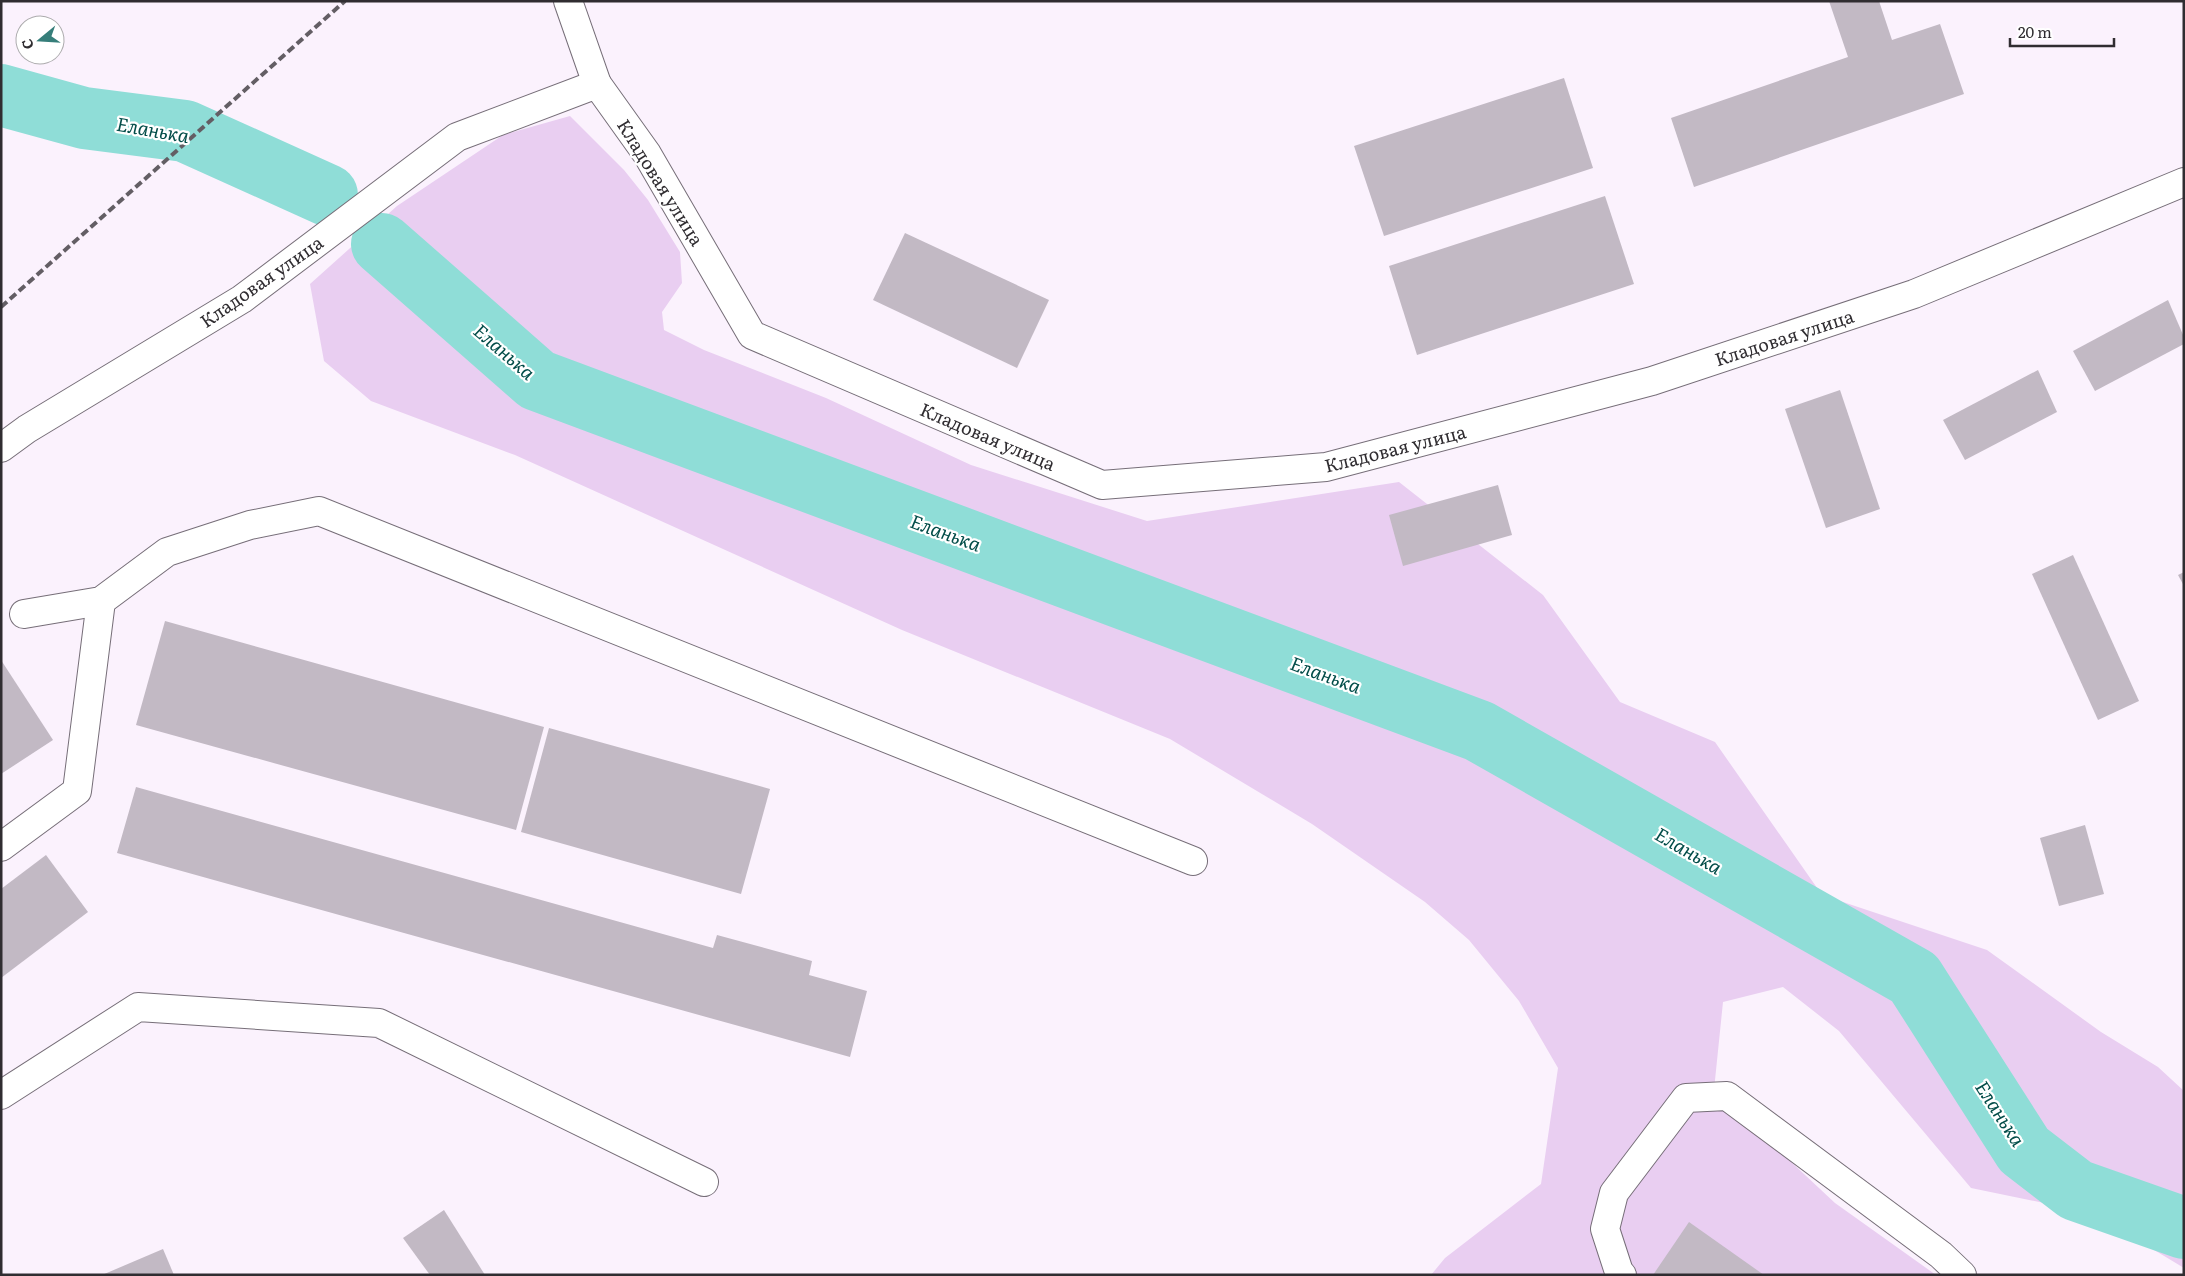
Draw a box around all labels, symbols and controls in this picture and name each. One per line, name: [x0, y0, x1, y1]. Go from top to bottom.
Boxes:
north arrow: [15, 15, 65, 65]
scale bar: [2010, 15, 2114, 47]
text: 20 m: [2018, 20, 2052, 43]
text: С: [16, 36, 38, 52]
water label: Еланька: [115, 109, 192, 149]
street label: Кладовая улица: [611, 113, 711, 251]
street label: Кладовая улица: [194, 228, 328, 334]
street label: Кладовая улица: [1711, 302, 1857, 372]
water label: Еланька: [468, 316, 542, 386]
street label: Кладовая улица: [916, 395, 1060, 477]
street label: Кладовая улица: [1321, 417, 1469, 479]
water label: Еланька: [907, 506, 985, 558]
water label: Еланька: [1287, 648, 1365, 700]
water label: Еланька: [1650, 820, 1728, 881]
water label: Еланька: [1969, 1075, 2033, 1151]

